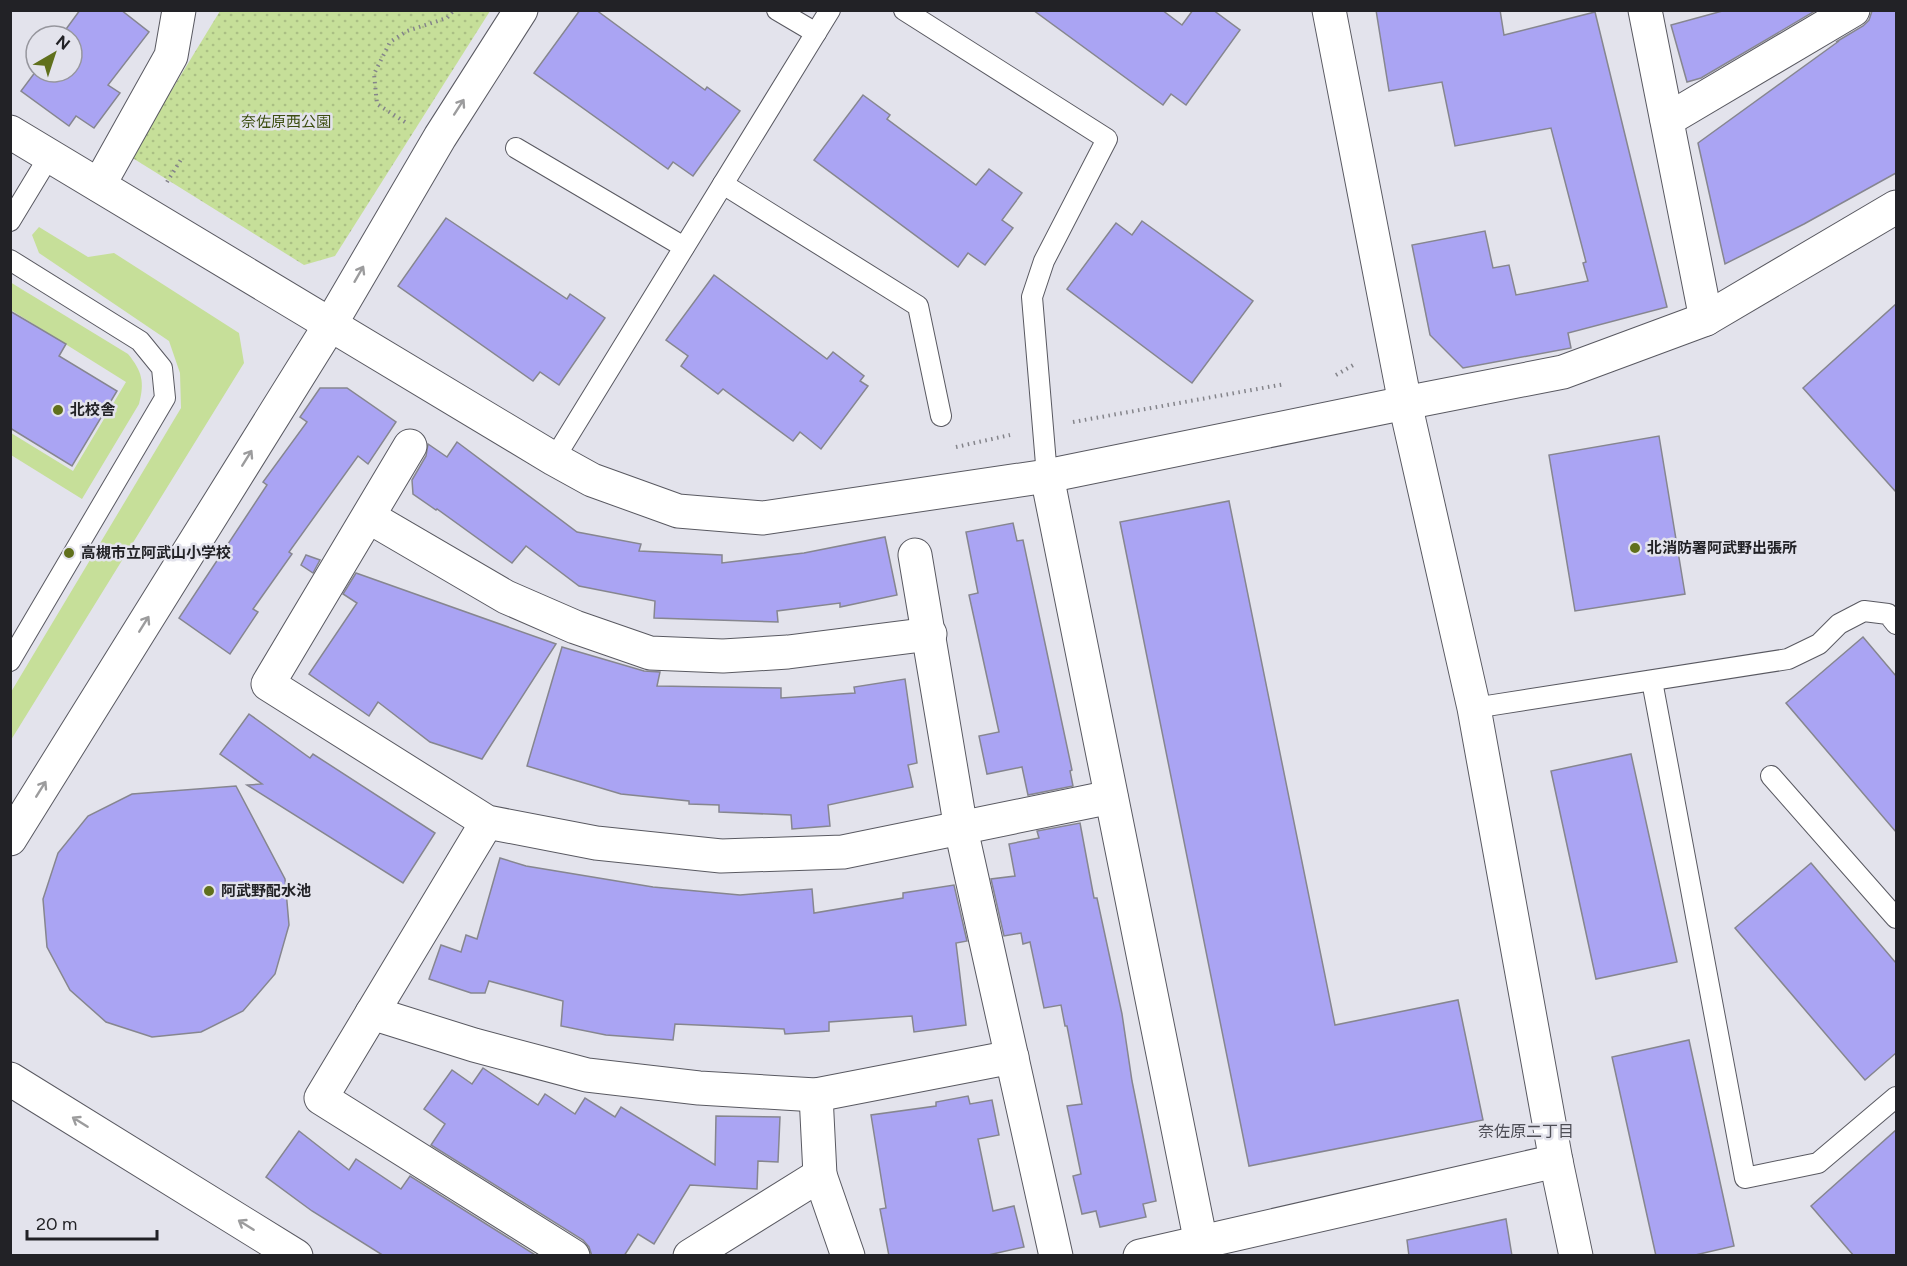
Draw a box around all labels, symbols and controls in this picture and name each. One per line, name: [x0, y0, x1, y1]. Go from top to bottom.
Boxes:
north arrow: [24, 24, 84, 84]
text: N: [52, 31, 74, 54]
one-way arrow: [453, 99, 465, 116]
park label: 奈佐原西公園: [241, 113, 331, 131]
one-way arrow: [354, 266, 366, 283]
place label: 北校舎: [70, 401, 116, 419]
marker: 北校舎: [51, 403, 65, 417]
one-way arrow: [242, 450, 254, 467]
place label: 北消防署阿武野出張所: [1647, 539, 1797, 557]
marker: 北消防署阿武野出張所: [1628, 541, 1642, 555]
place label: 高槻市立阿武山小学校: [81, 544, 231, 562]
marker: 高槻市立阿武山小学校: [62, 546, 76, 560]
one-way arrow: [139, 616, 151, 633]
one-way arrow: [35, 781, 48, 798]
place label: 阿武野配水池: [221, 882, 311, 900]
marker: 阿武野配水池: [202, 884, 216, 898]
one-way arrow: [72, 1116, 89, 1128]
district label: 奈佐原二丁目: [1478, 1122, 1574, 1141]
scale bar: [27, 1203, 158, 1241]
text: 20 m: [36, 1213, 77, 1235]
one-way arrow: [238, 1218, 255, 1230]

